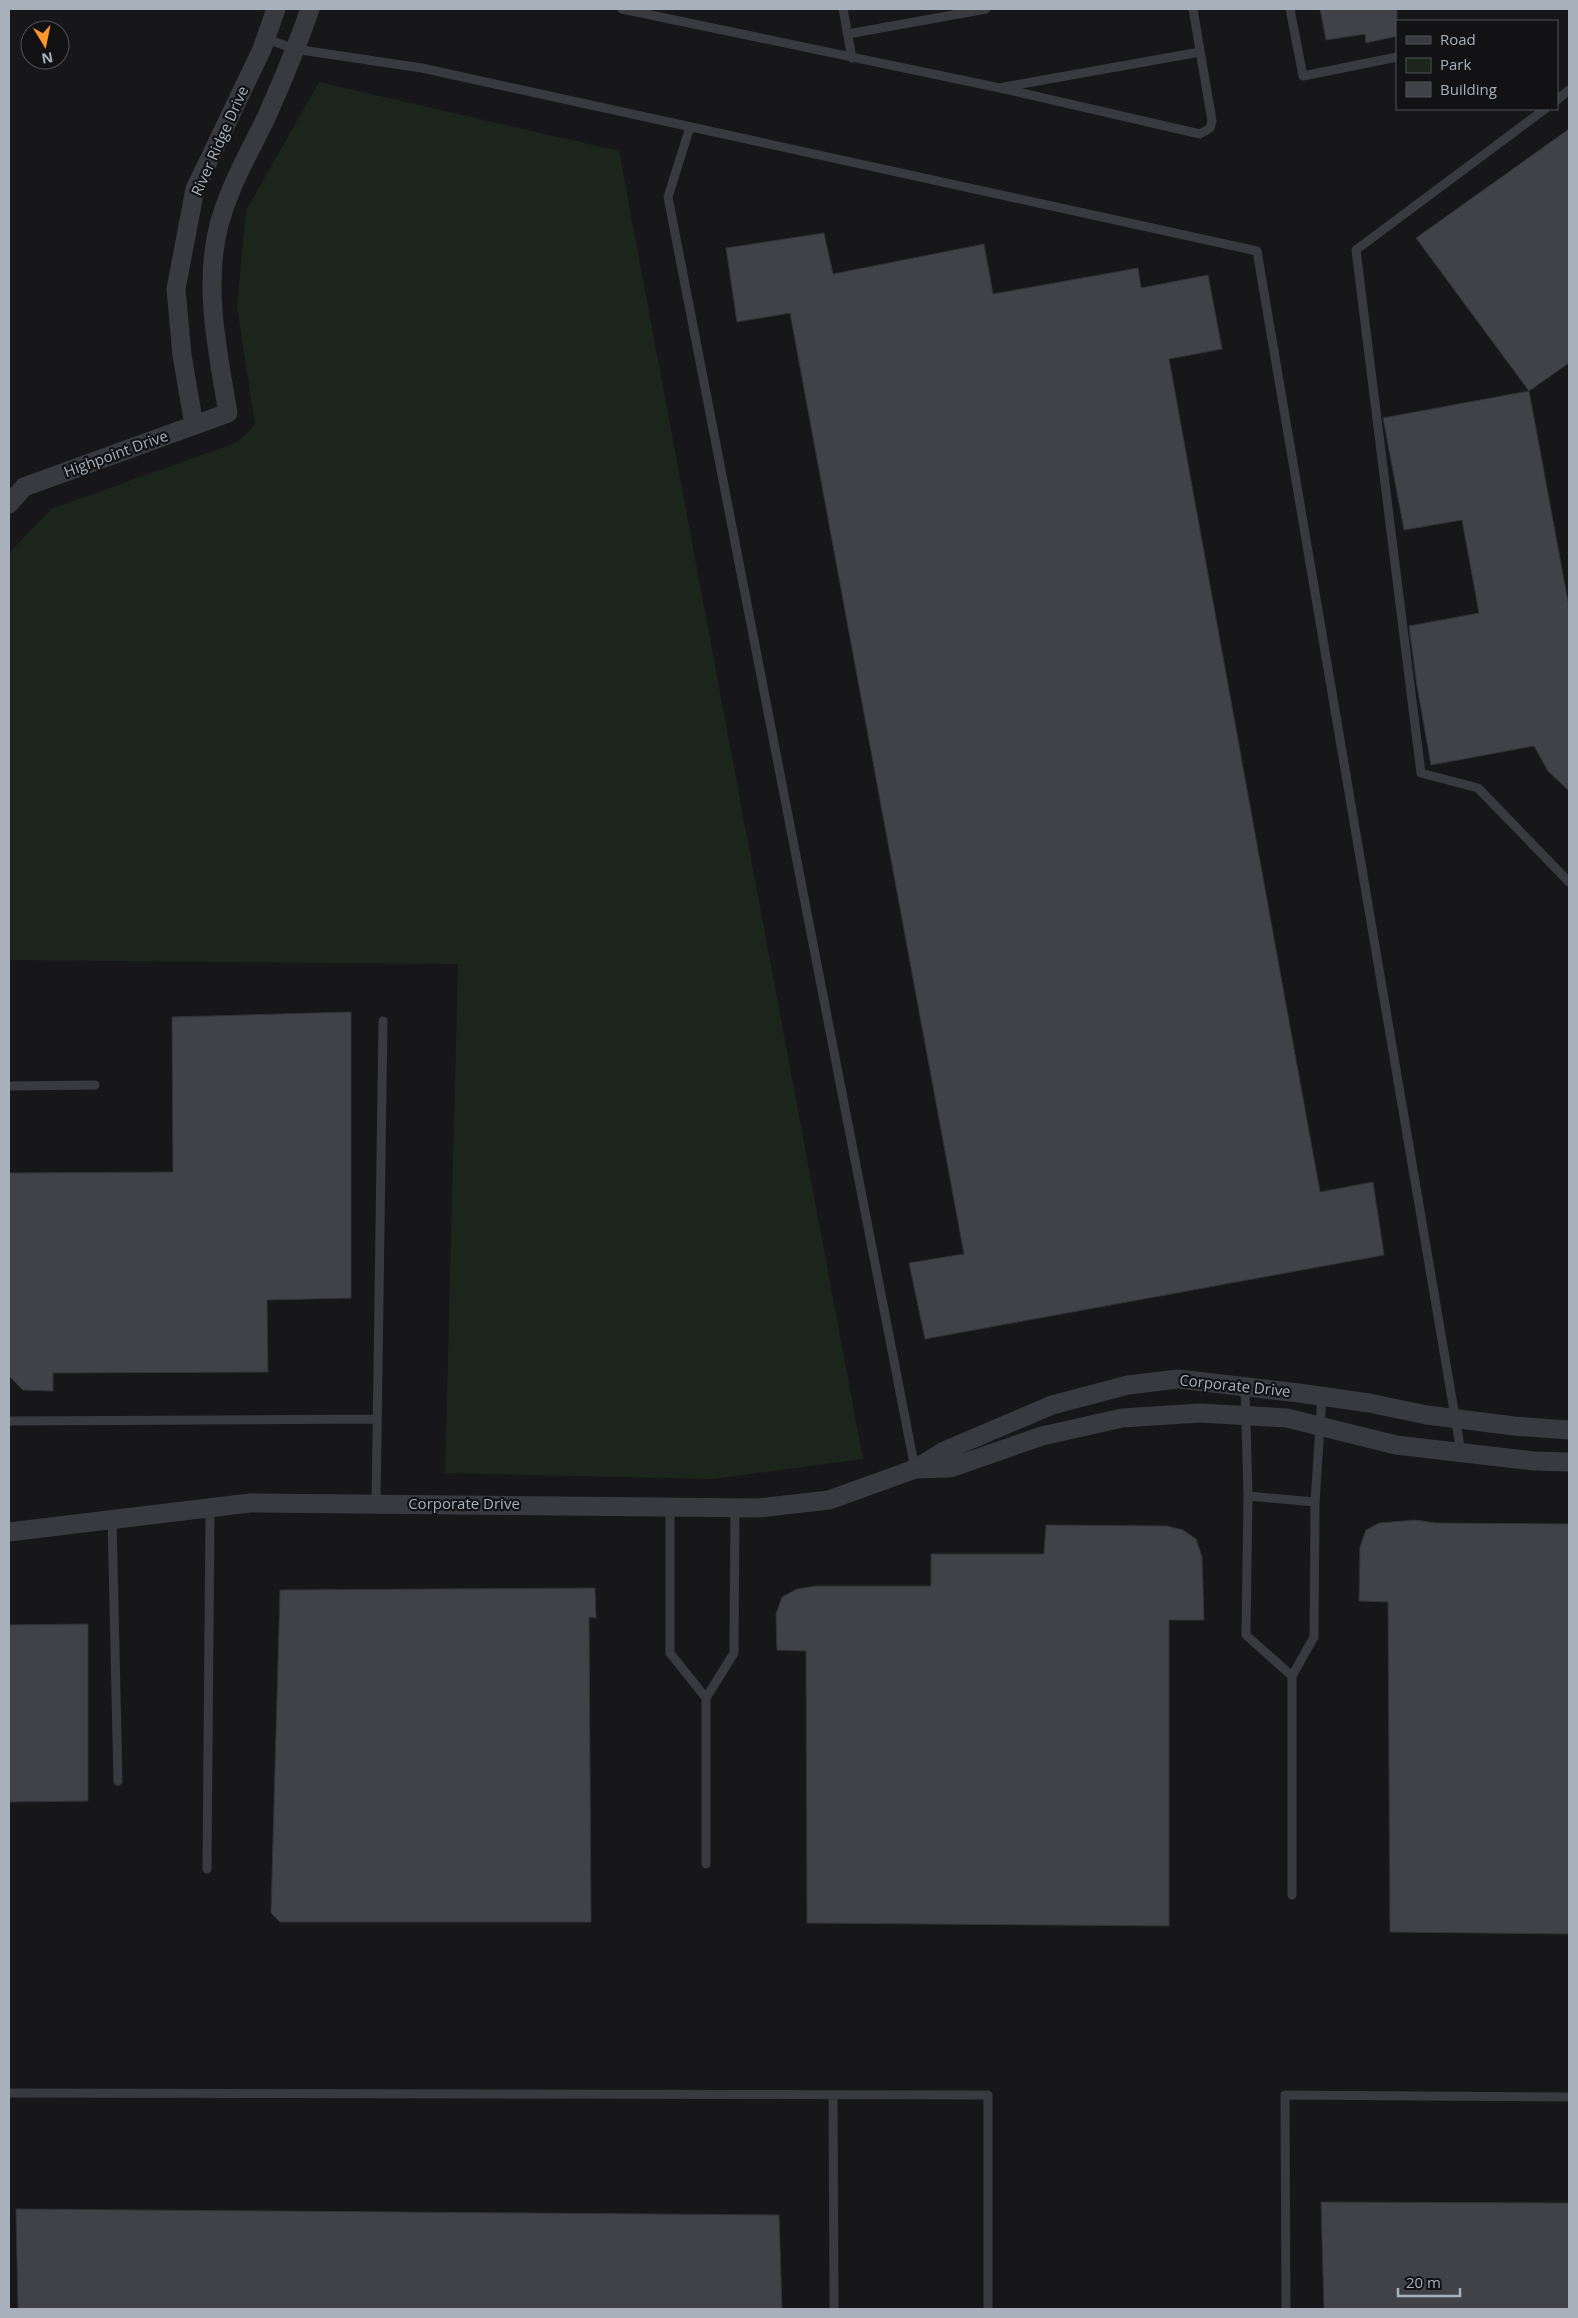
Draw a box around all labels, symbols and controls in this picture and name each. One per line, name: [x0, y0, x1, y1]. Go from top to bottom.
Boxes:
north arrow: [20, 20, 70, 70]
legend: [1396, 20, 1558, 110]
text: Road: [1440, 29, 1476, 49]
text: N: [40, 48, 55, 69]
text: Park: [1440, 54, 1471, 74]
text: Building: [1440, 79, 1497, 99]
street label: River Ridge Drive: [186, 82, 252, 199]
street label: Highpoint Drive: [61, 425, 170, 481]
street label: Corporate Drive: [1179, 1369, 1292, 1401]
street label: Corporate Drive: [408, 1493, 520, 1513]
scale bar: [1398, 2266, 1460, 2298]
text: 20 m: [1406, 2272, 1441, 2292]

